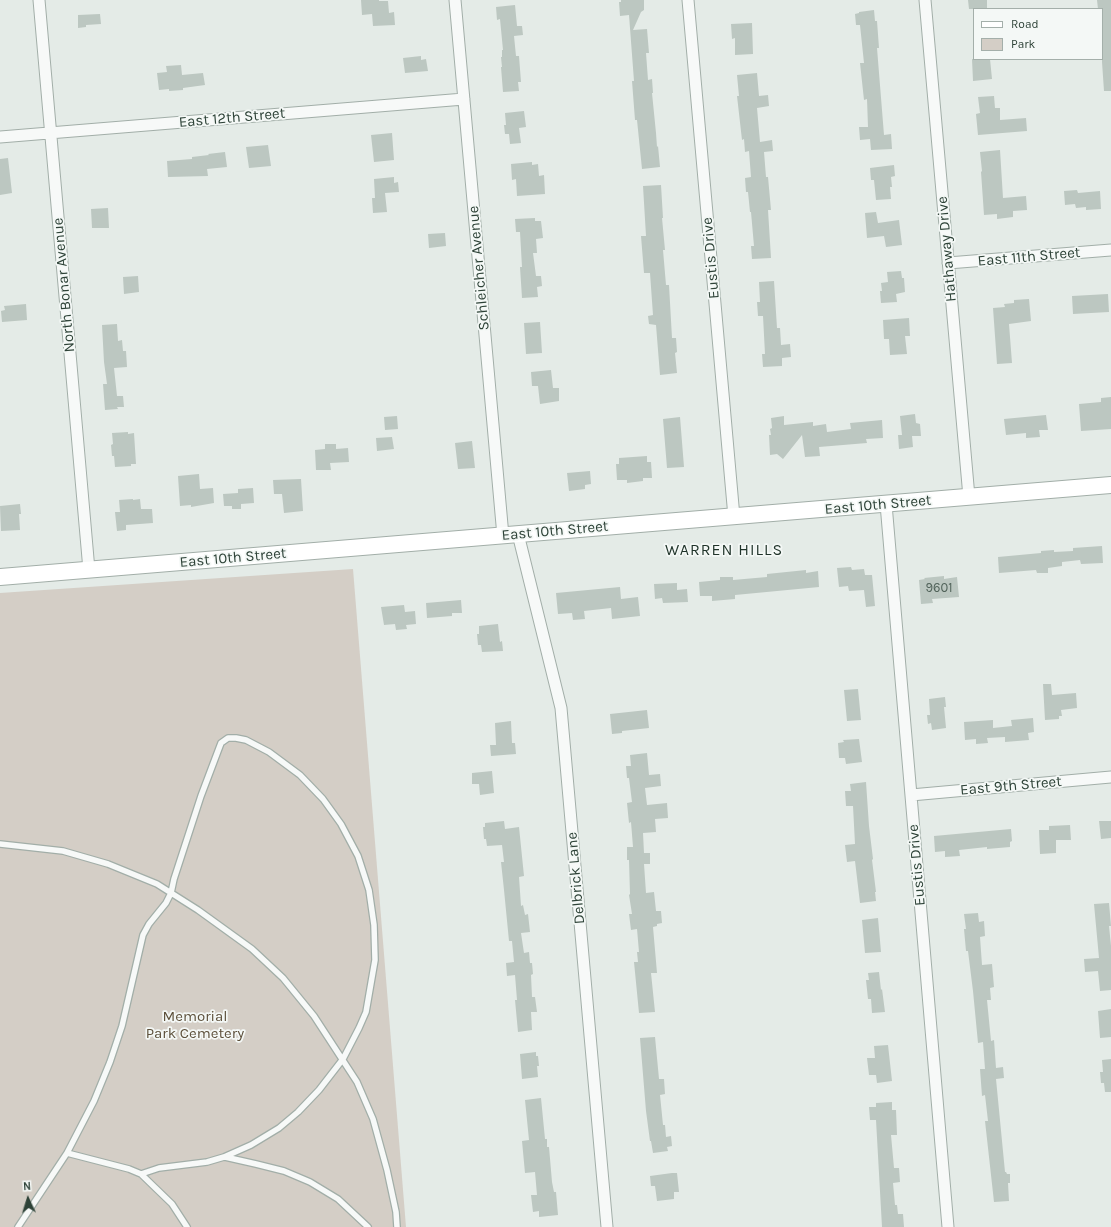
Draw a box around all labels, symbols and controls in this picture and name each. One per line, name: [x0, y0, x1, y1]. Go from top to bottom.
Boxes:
legend: [973, 8, 1103, 60]
text: Road: [1011, 17, 1039, 31]
text: Park: [1011, 37, 1035, 51]
street label: East 12th Street: [178, 104, 286, 132]
street label: Hathaway Drive: [933, 195, 961, 303]
street label: Schleicher Avenue: [465, 205, 493, 331]
street label: Eustis Drive: [698, 216, 724, 300]
street label: North Bonar Avenue: [49, 217, 79, 353]
street label: East 11th Street: [977, 244, 1081, 270]
street label: East 10th Street: [824, 491, 932, 519]
street label: East 10th Street: [501, 517, 609, 545]
district label: WARREN HILLS: [665, 540, 783, 560]
street label: East 10th Street: [179, 544, 287, 572]
house number: 9601: [926, 580, 952, 596]
street label: East 9th Street: [959, 773, 1063, 799]
street label: Eustis Drive: [904, 823, 930, 907]
street label: Delbrick Lane: [563, 831, 589, 925]
park label: Memorial Park Cemetery: [146, 1008, 244, 1043]
north arrow: [8, 1179, 48, 1219]
text: N: [23, 1180, 32, 1193]

